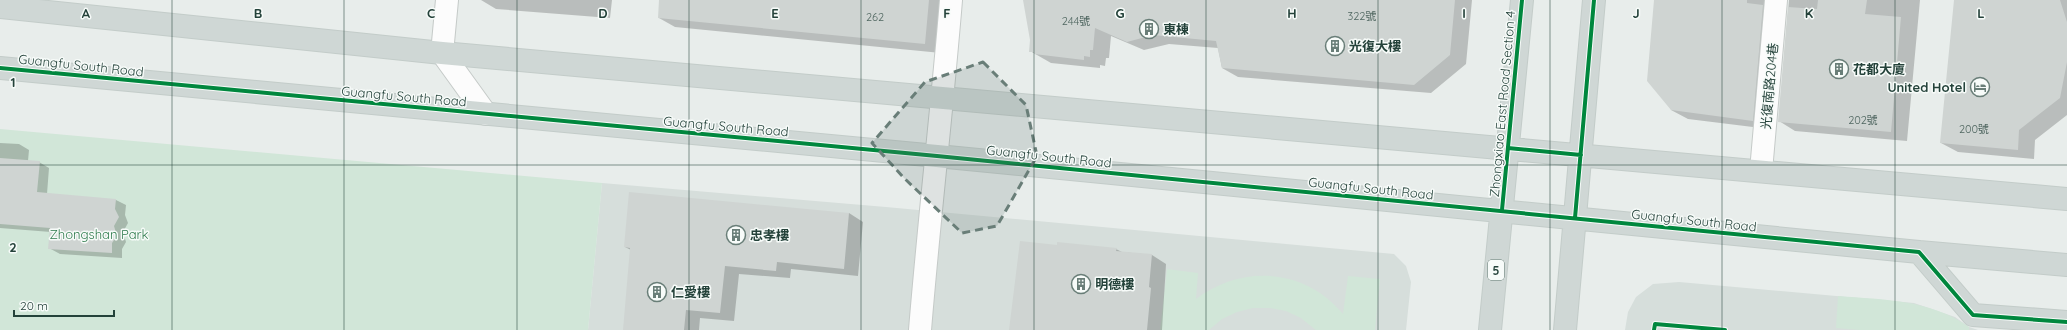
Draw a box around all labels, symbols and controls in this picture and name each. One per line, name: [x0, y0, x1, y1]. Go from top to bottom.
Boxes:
text: A: [82, 5, 91, 21]
text: B: [254, 5, 262, 21]
text: C: [427, 5, 435, 21]
text: D: [598, 5, 608, 21]
text: E: [771, 5, 779, 21]
text: F: [943, 5, 951, 21]
text: G: [1115, 5, 1125, 21]
text: H: [1287, 5, 1297, 21]
text: I: [1462, 5, 1466, 21]
text: J: [1632, 5, 1640, 21]
text: K: [1805, 5, 1814, 21]
text: L: [1977, 5, 1985, 21]
house number: 322號: [1348, 9, 1376, 23]
house number: 262: [866, 10, 884, 24]
street label: Zhongxiao East Road Section 4: [1486, 10, 1518, 198]
house number: 244號: [1062, 14, 1090, 28]
building icon: 東棟: [1138, 18, 1160, 40]
place label: 東棟: [1163, 21, 1189, 37]
building icon: 光復大樓: [1324, 35, 1346, 57]
place label: 光復大樓: [1349, 38, 1401, 54]
street label: 光復南路204巷: [1757, 42, 1781, 130]
street label: Guangfu South Road: [18, 50, 144, 80]
building icon: 花都大廈: [1828, 58, 1850, 80]
place label: 花都大廈: [1853, 61, 1905, 77]
text: 1: [10, 74, 16, 90]
hotel icon: United Hotel: [1969, 76, 1991, 98]
place label: United Hotel: [1887, 79, 1966, 95]
street label: Guangfu South Road: [341, 83, 467, 109]
street label: Guangfu South Road: [663, 113, 789, 139]
house number: 202號: [1848, 113, 1878, 127]
house number: 200號: [1959, 122, 1989, 136]
street label: Guangfu South Road: [986, 141, 1112, 171]
street label: Guangfu South Road: [1308, 173, 1434, 203]
street label: Guangfu South Road: [1631, 205, 1757, 235]
building icon: 忠孝樓: [725, 224, 747, 246]
park label: Zhongshan Park: [49, 226, 149, 242]
place label: 忠孝樓: [750, 227, 789, 243]
text: 2: [9, 239, 17, 255]
road number: 5: [1488, 260, 1504, 280]
building icon: 明德樓: [1070, 273, 1092, 295]
place label: 明德樓: [1095, 276, 1134, 292]
building icon: 仁愛樓: [646, 281, 668, 303]
place label: 仁愛樓: [671, 284, 710, 300]
scale bar: [14, 292, 114, 318]
text: 20 m: [20, 298, 48, 313]

